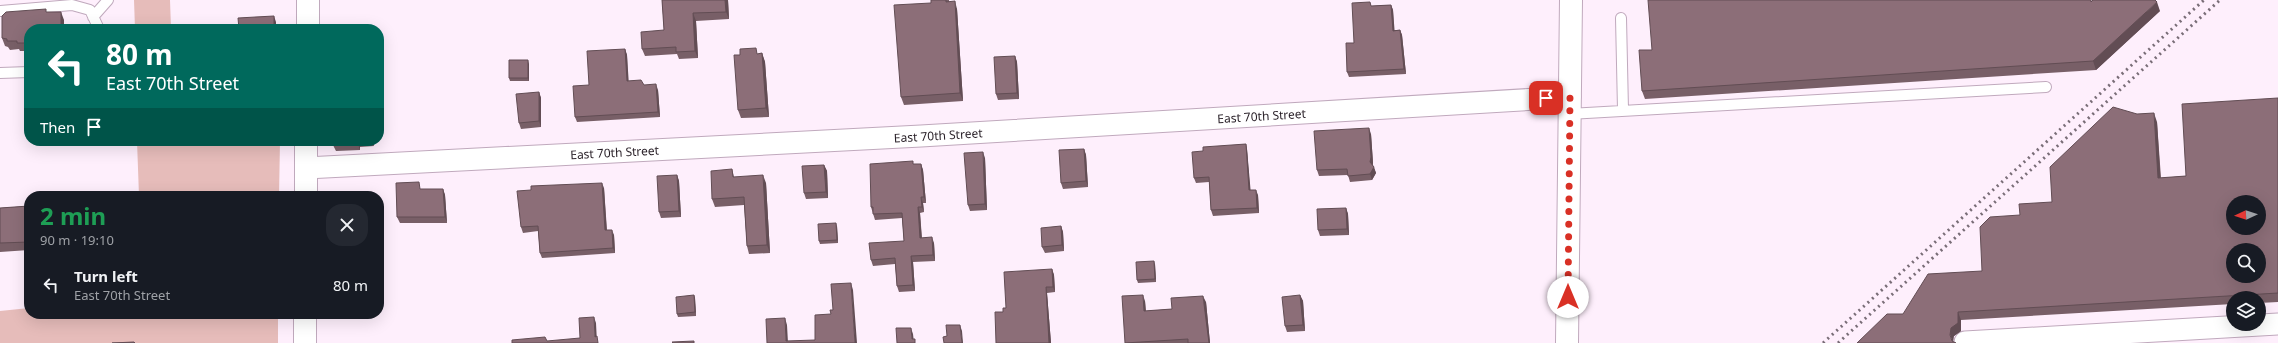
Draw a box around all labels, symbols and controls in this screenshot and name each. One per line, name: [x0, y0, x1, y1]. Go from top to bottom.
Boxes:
text: 80 m: [106, 35, 173, 73]
icon: left: [40, 40, 92, 92]
text: East 70th Street: [106, 71, 239, 95]
pin: [1529, 81, 1563, 115]
icon: arrive: [1535, 87, 1557, 109]
street label: East 70th Street: [1217, 104, 1307, 127]
icon: arrive: [83, 116, 105, 138]
text: Then: [40, 117, 75, 137]
street label: East 70th Street: [893, 124, 984, 146]
street label: East 70th Street: [570, 141, 660, 163]
north arrow: [2226, 195, 2266, 235]
map controls: [2226, 195, 2266, 331]
text: 2 min: [40, 199, 106, 232]
button: close: [326, 204, 368, 246]
text: 90 m · 19:10: [40, 231, 114, 249]
button: search: [2226, 243, 2266, 283]
text: Turn left: [74, 266, 138, 286]
icon: left: [40, 274, 62, 296]
text: 80 m: [333, 275, 368, 295]
position arrow: [1547, 276, 1589, 318]
text: East 70th Street: [74, 286, 170, 304]
button: layers: [2226, 291, 2266, 331]

